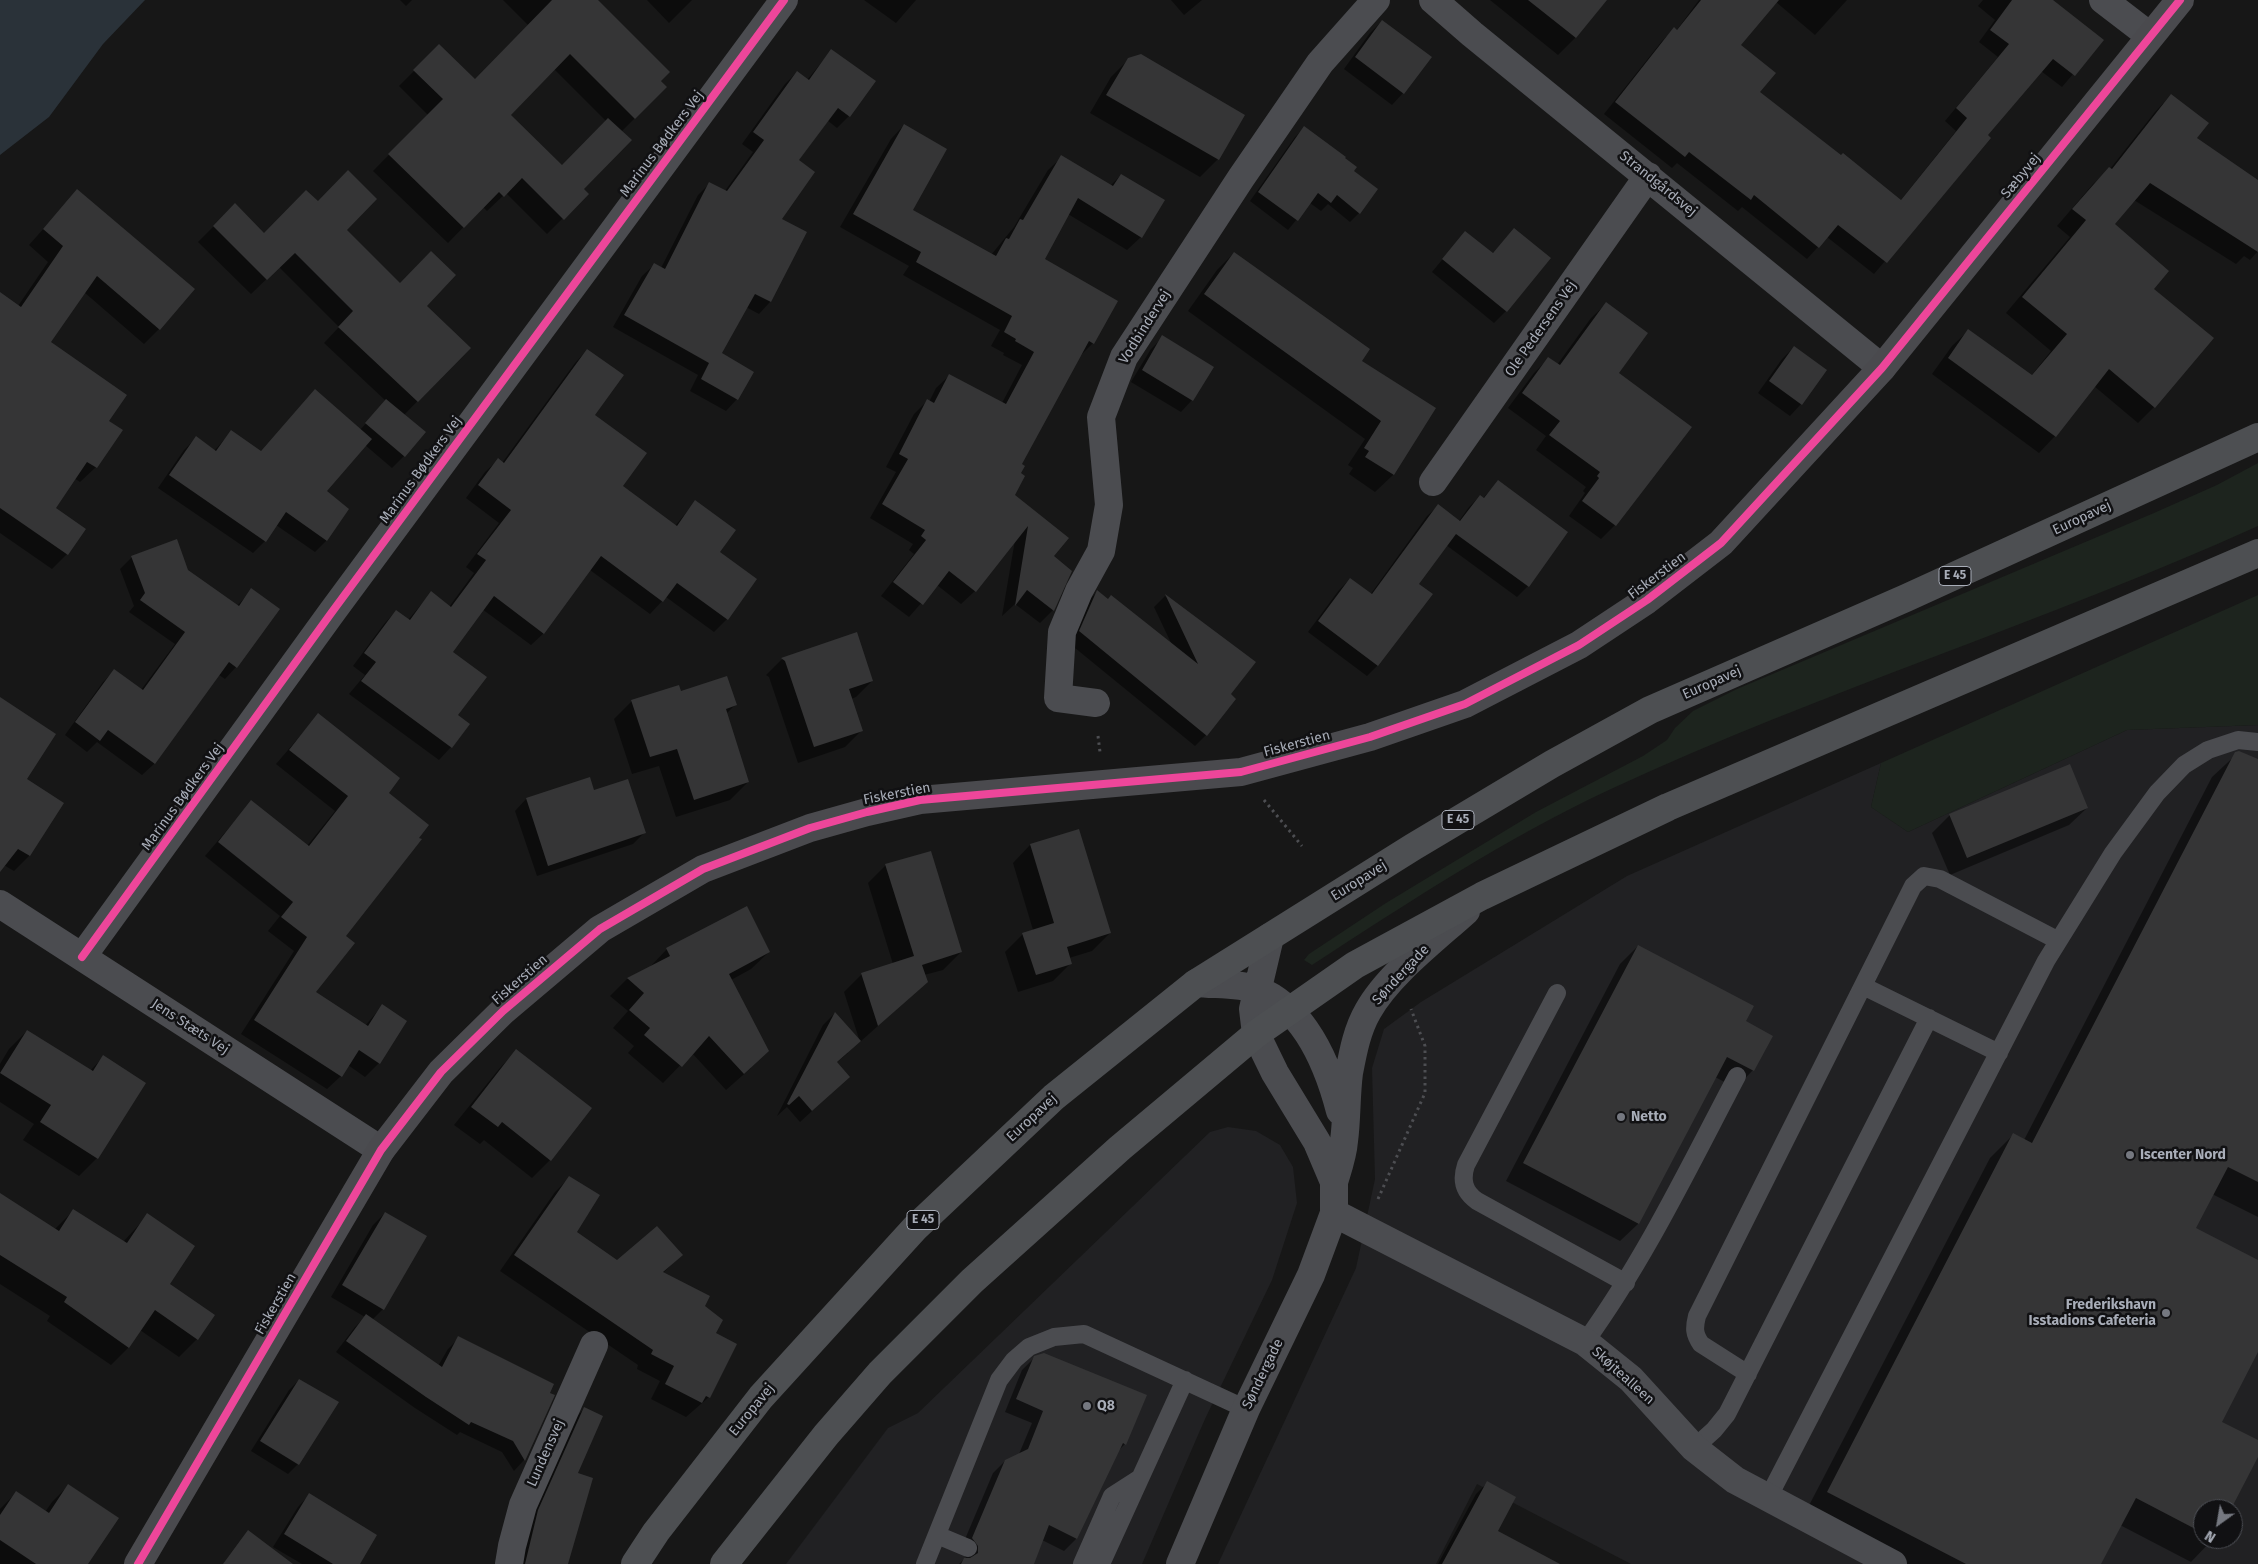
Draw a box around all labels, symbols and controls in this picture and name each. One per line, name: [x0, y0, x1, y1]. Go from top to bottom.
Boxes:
street label: Marinus Bødkers Vej: [617, 88, 707, 200]
street label: Strandgårdsvej: [1616, 148, 1700, 220]
street label: Sæbyvej: [1998, 150, 2044, 202]
street label: Ole Pedersens Vej: [1502, 278, 1580, 380]
street label: Vodbindervej: [1116, 287, 1174, 367]
street label: Marinus Bødkers Vej: [376, 413, 466, 527]
street label: Europavej: [2050, 497, 2114, 539]
street label: Fiskerstien: [1625, 549, 1689, 603]
road number: E 45: [1939, 566, 1971, 586]
street label: Europavej: [1680, 663, 1744, 703]
street label: Fiskerstien: [1262, 727, 1332, 761]
street label: Marinus Bødkers Vej: [138, 740, 228, 854]
street label: Fiskerstien: [862, 779, 932, 809]
road number: E 45: [1442, 810, 1474, 830]
street label: Europavej: [1328, 857, 1390, 905]
street label: Søndergade: [1369, 942, 1433, 1008]
street label: Fiskerstien: [489, 951, 551, 1009]
street label: Jens Stæts Vej: [148, 996, 232, 1058]
street label: Europavej: [1003, 1091, 1061, 1145]
place label: Netto: [1631, 1109, 1667, 1125]
marker: Netto: [1615, 1111, 1627, 1123]
place label: Iscenter Nord: [2140, 1147, 2226, 1163]
marker: Iscenter Nord: [2124, 1149, 2136, 1161]
road number: E 45: [907, 1210, 939, 1230]
street label: Fiskerstien: [252, 1270, 300, 1338]
place label: Frederikshavn Isstadions Cafeteria: [2029, 1297, 2156, 1330]
marker: Frederikshavn Isstadions Cafeteria: [2160, 1307, 2172, 1319]
street label: Søndergade: [1239, 1336, 1287, 1412]
street label: Skøjtealleen: [1588, 1344, 1658, 1408]
street label: Europavej: [726, 1380, 778, 1440]
place label: Q8: [1097, 1398, 1115, 1414]
marker: Q8: [1081, 1400, 1093, 1412]
street label: Lundensvej: [524, 1417, 568, 1489]
north arrow: [2193, 1499, 2243, 1549]
text: N: [2202, 1527, 2219, 1546]

